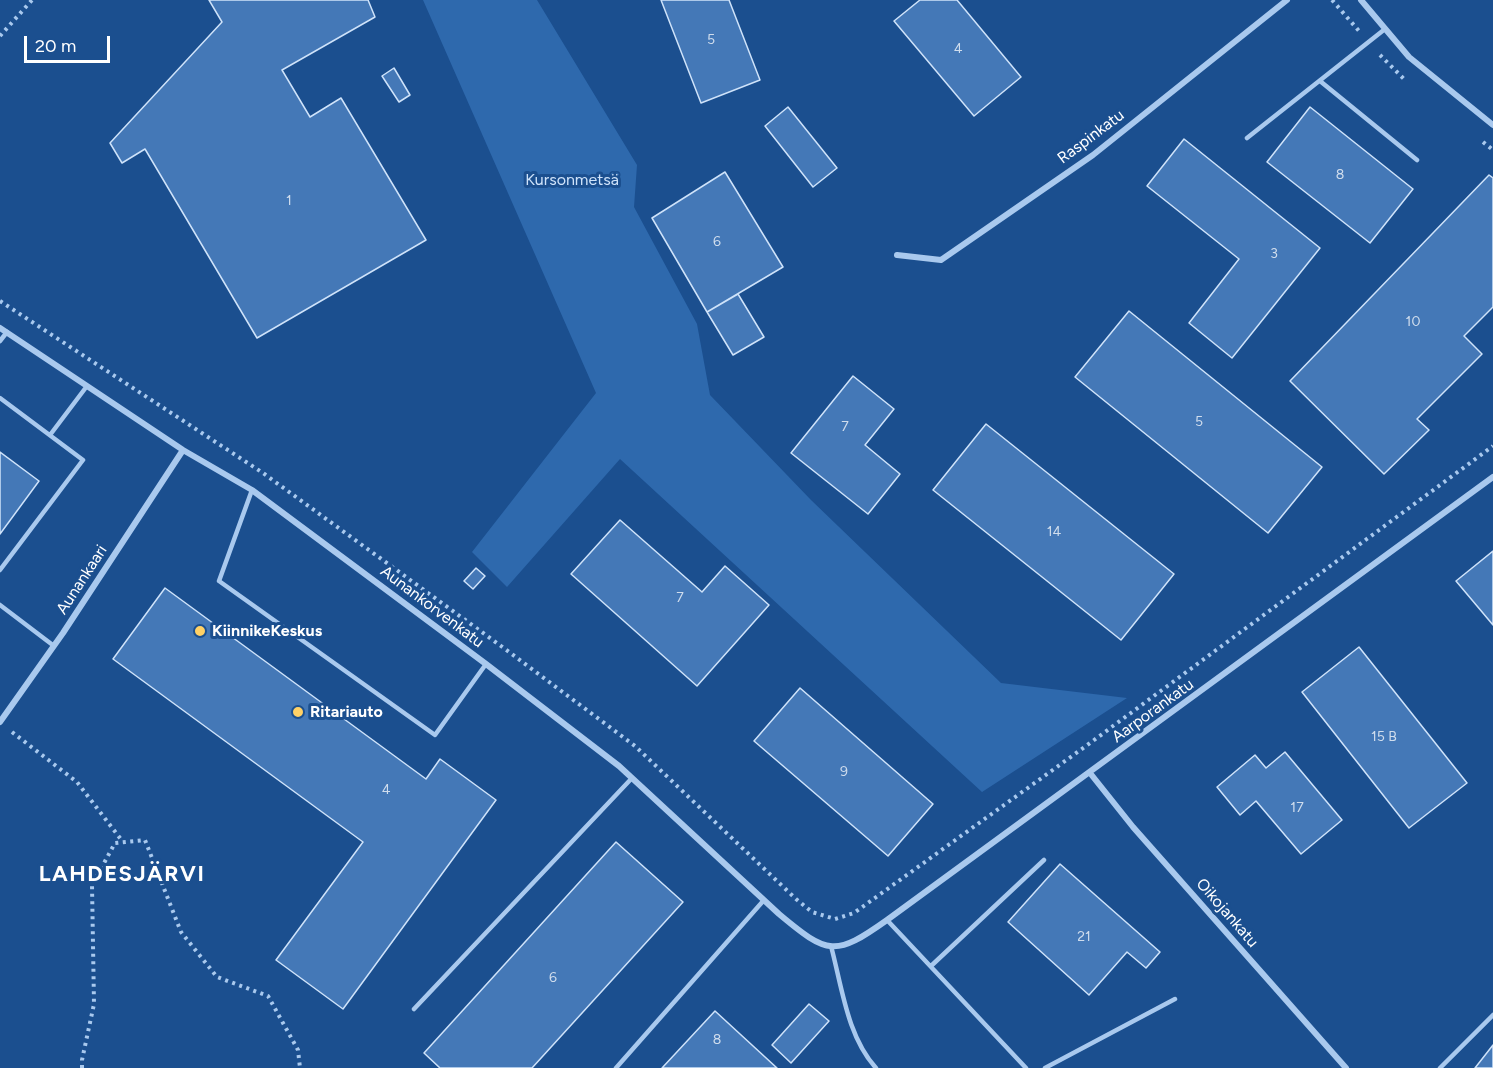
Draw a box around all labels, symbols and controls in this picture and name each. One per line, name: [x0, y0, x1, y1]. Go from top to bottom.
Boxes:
scale bar: [27, 24, 112, 62]
house number: 5: [707, 32, 715, 48]
text: 20 m: [35, 35, 76, 57]
house number: 4: [954, 41, 962, 57]
street label: Raspinkatu: [1054, 106, 1128, 168]
house number: 8: [1336, 167, 1344, 183]
park label: Kursonmetsä: [525, 170, 619, 190]
house number: 1: [286, 193, 292, 209]
house number: 6: [713, 234, 721, 250]
house number: 3: [1270, 246, 1278, 262]
house number: 10: [1406, 314, 1420, 330]
house number: 5: [1195, 414, 1203, 430]
house number: 7: [841, 419, 849, 435]
house number: 14: [1047, 524, 1061, 540]
street label: Aunankaari: [52, 542, 112, 618]
street label: Aunankorvenkatu: [376, 562, 488, 652]
house number: 7: [676, 590, 684, 606]
place label: KiinnikeKeskus: [212, 621, 322, 641]
marker: KiinnikeKeskus: [193, 624, 207, 638]
street label: Aarporankatu: [1108, 675, 1198, 747]
place label: Ritariauto: [310, 702, 383, 722]
marker: Ritariauto: [291, 705, 305, 719]
house number: 15 B: [1371, 729, 1397, 745]
house number: 9: [840, 764, 848, 780]
house number: 4: [382, 782, 390, 798]
house number: 17: [1290, 800, 1304, 816]
district label: LAHDESJÄRVI: [39, 862, 205, 888]
street label: Oikojankatu: [1192, 875, 1262, 951]
house number: 21: [1077, 929, 1091, 945]
house number: 6: [549, 970, 557, 986]
house number: 8: [713, 1032, 721, 1048]

